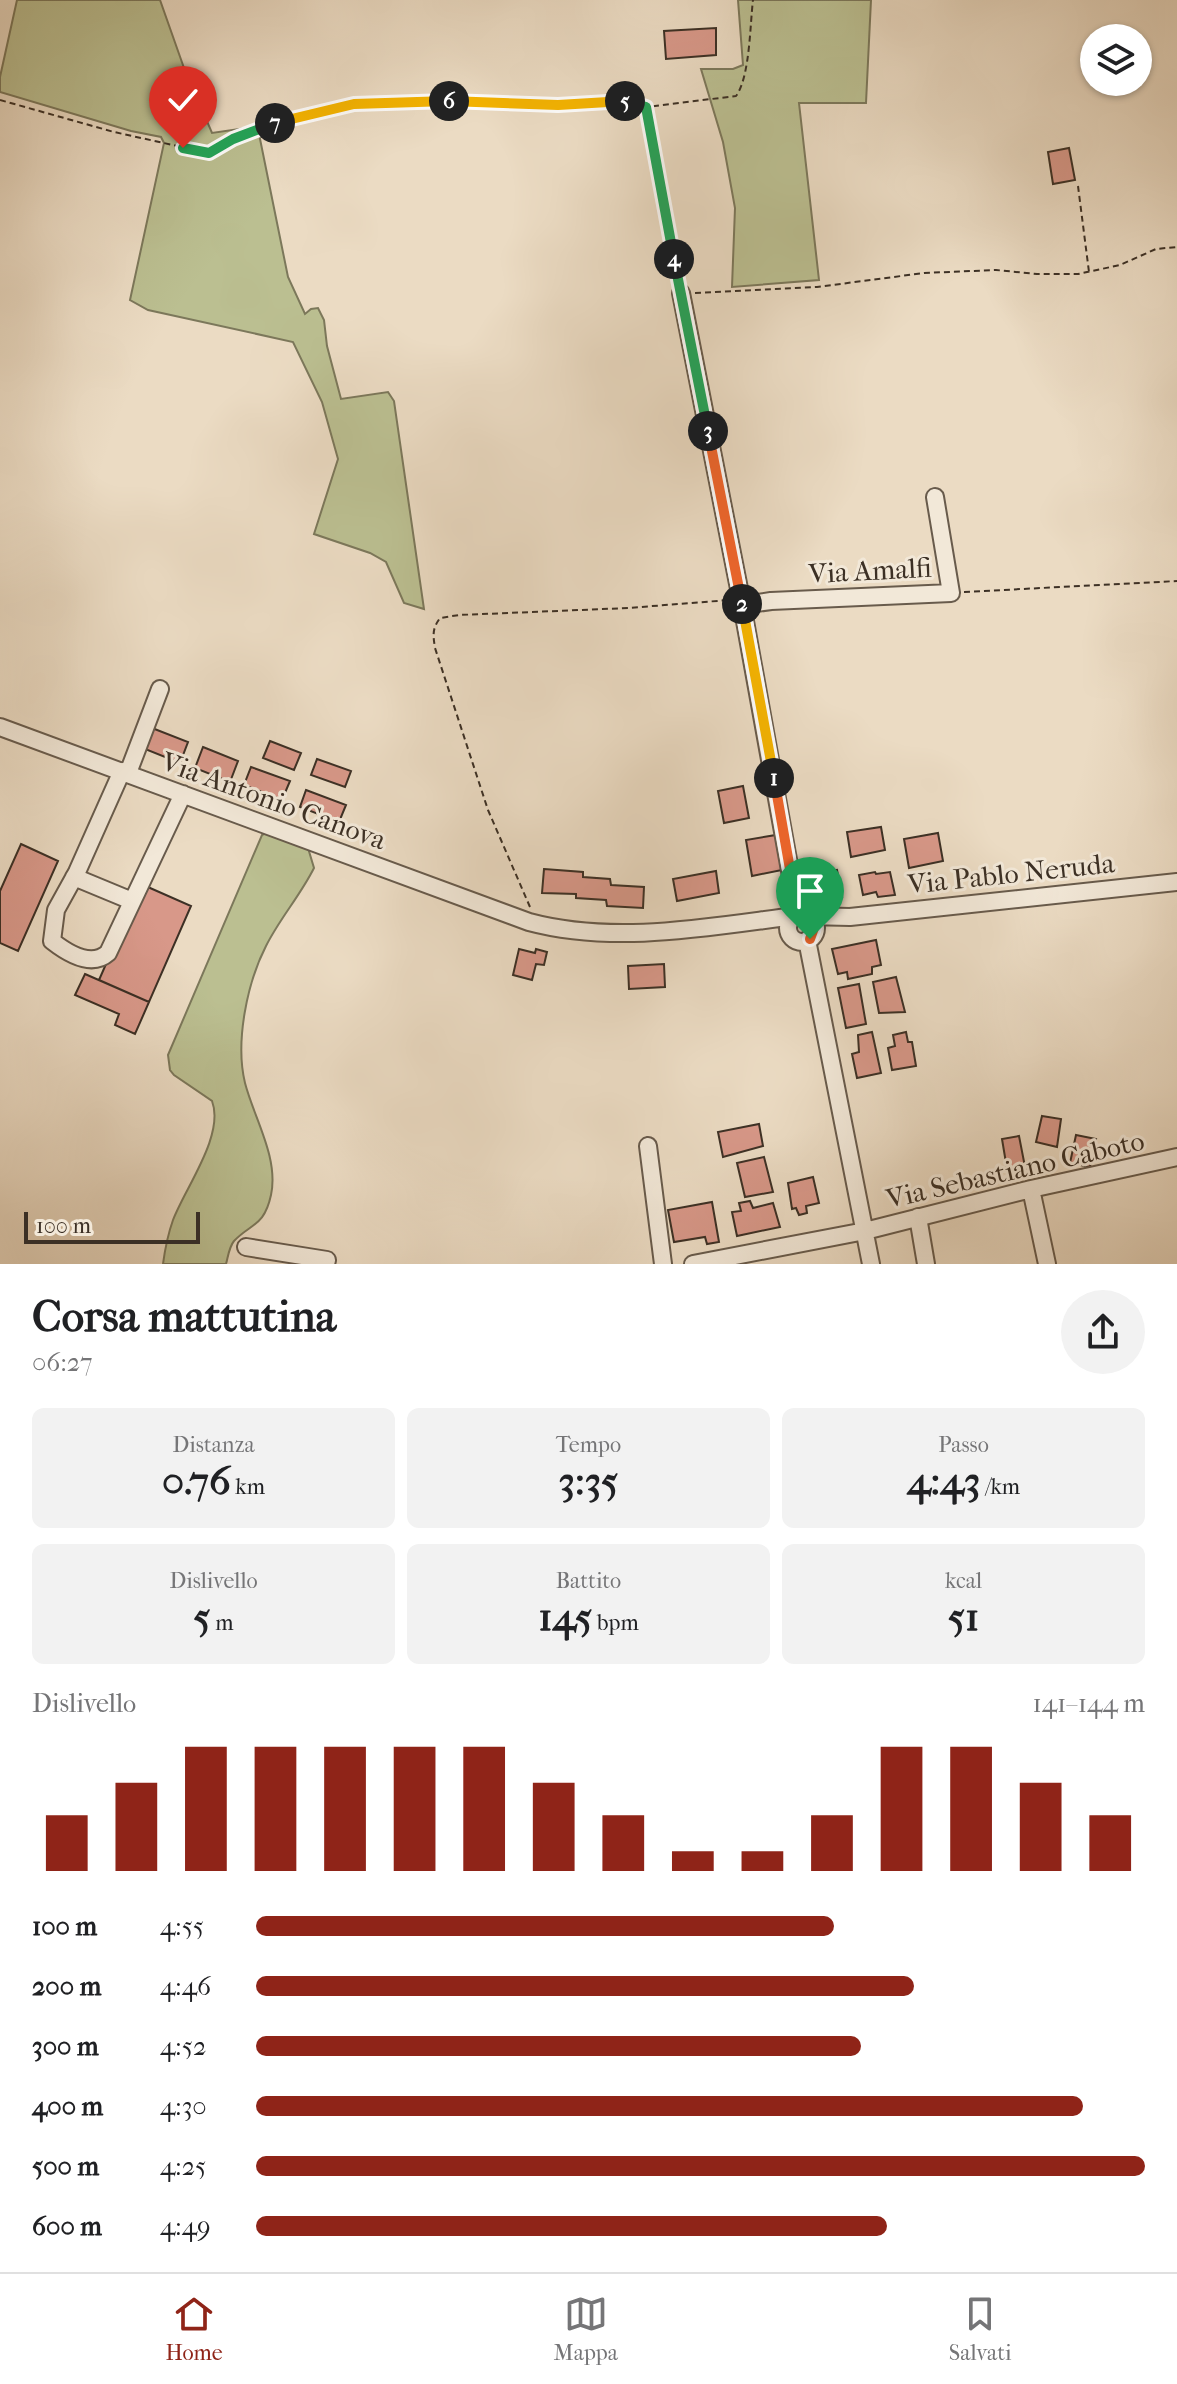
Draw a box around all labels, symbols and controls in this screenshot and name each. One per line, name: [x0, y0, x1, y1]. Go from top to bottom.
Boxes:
map controls: [1080, 24, 1152, 96]
button: layers: [1080, 24, 1152, 96]
pin: [149, 66, 217, 148]
icon: check: [161, 78, 205, 122]
pin: 6: [429, 81, 469, 121]
pin: 5: [605, 81, 645, 121]
text: 6: [443, 88, 455, 114]
text: 5: [620, 88, 630, 114]
pin: 7: [255, 103, 295, 143]
text: 7: [270, 110, 280, 136]
pin: 4: [654, 239, 694, 279]
text: 4: [668, 246, 681, 272]
pin: 3: [688, 411, 728, 451]
text: 3: [703, 418, 713, 444]
street label: Via Amalfi: [807, 551, 933, 590]
pin: 2: [722, 584, 762, 624]
text: 2: [736, 591, 748, 617]
street label: Via Antonio Canova: [156, 744, 392, 857]
pin: 1: [754, 758, 794, 798]
text: 1: [770, 765, 778, 791]
street label: Via Pablo Neruda: [905, 846, 1117, 901]
pin: [776, 857, 844, 939]
icon: arrive: [788, 869, 832, 913]
street label: Via Sebastiano Caboto: [882, 1124, 1147, 1215]
scale bar: [24, 1208, 200, 1244]
text: 100 m: [36, 1213, 91, 1239]
button: share: [1061, 1290, 1145, 1374]
text: Corsa mattutina: [32, 1291, 336, 1342]
text: 06:27: [32, 1347, 93, 1378]
text: Distanza: [172, 1432, 255, 1458]
text: Tempo: [556, 1432, 621, 1458]
text: Passo: [938, 1432, 989, 1458]
text: 0.76: [162, 1458, 231, 1504]
text: 3:35: [559, 1458, 618, 1504]
text: 4:43: [907, 1458, 980, 1504]
text: km: [231, 1474, 265, 1500]
text: /km: [980, 1474, 1020, 1500]
text: Dislivello: [169, 1568, 258, 1594]
text: Battito: [556, 1568, 621, 1594]
text: kcal: [945, 1568, 982, 1594]
text: 5: [193, 1594, 211, 1640]
text: 145: [538, 1594, 592, 1640]
text: 51: [948, 1594, 979, 1640]
text: m: [211, 1610, 234, 1636]
text: bpm: [592, 1610, 639, 1636]
text: Dislivello: [32, 1688, 136, 1719]
text: 141–144 m: [1032, 1688, 1145, 1719]
text: 100 m: [32, 1911, 97, 1942]
text: 4:55: [160, 1911, 204, 1942]
text: 200 m: [32, 1971, 101, 2002]
text: 4:46: [160, 1971, 211, 2002]
text: 300 m: [32, 2031, 99, 2062]
text: 4:52: [160, 2031, 206, 2062]
text: 400 m: [32, 2091, 103, 2122]
text: 4:30: [160, 2091, 207, 2122]
text: 500 m: [32, 2151, 99, 2182]
text: 4:25: [160, 2151, 206, 2182]
text: 600 m: [32, 2211, 102, 2242]
text: 4:49: [160, 2211, 211, 2242]
tab: Home: [165, 2292, 223, 2366]
tab: Mappa: [554, 2292, 618, 2366]
tab: Salvati: [949, 2292, 1012, 2366]

